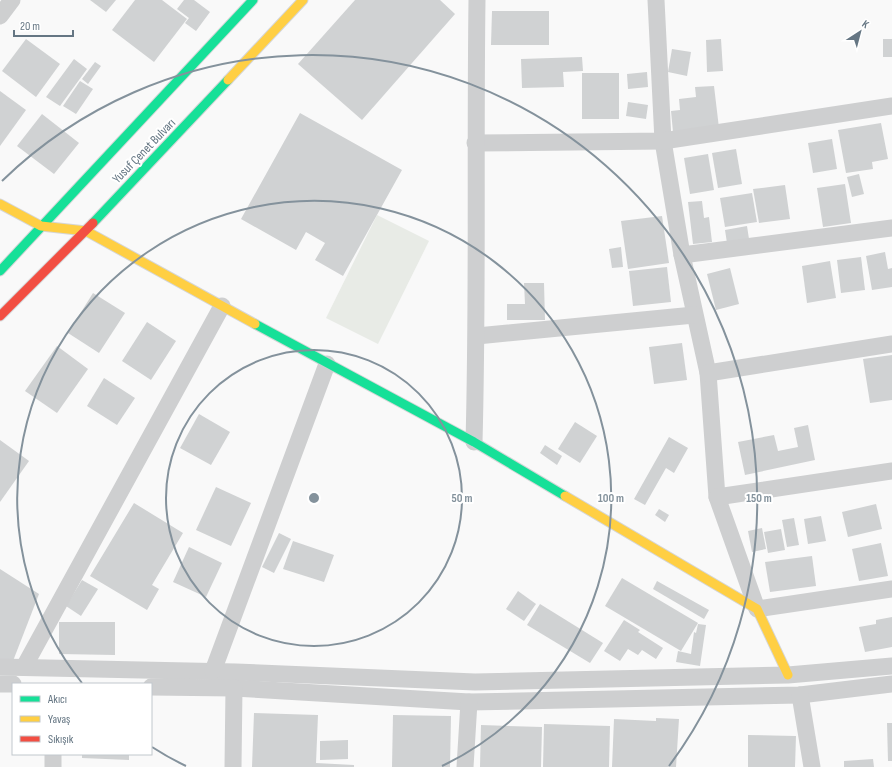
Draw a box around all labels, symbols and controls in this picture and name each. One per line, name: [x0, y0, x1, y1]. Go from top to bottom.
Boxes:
scale bar: [14, 12, 73, 38]
north arrow: [840, 12, 880, 52]
text: K: [860, 17, 872, 32]
text: 20 m: [20, 19, 40, 34]
street label: Yusuf Çenet Bulvarı: [109, 115, 179, 187]
centre of rings: [307, 491, 321, 505]
text: 50 m: [452, 491, 472, 506]
text: 100 m: [598, 491, 624, 506]
text: 150 m: [746, 491, 772, 506]
legend: [12, 683, 152, 755]
text: Akıcı: [47, 692, 67, 707]
text: Yavaş: [48, 712, 70, 727]
text: Sıkışık: [48, 732, 74, 747]

